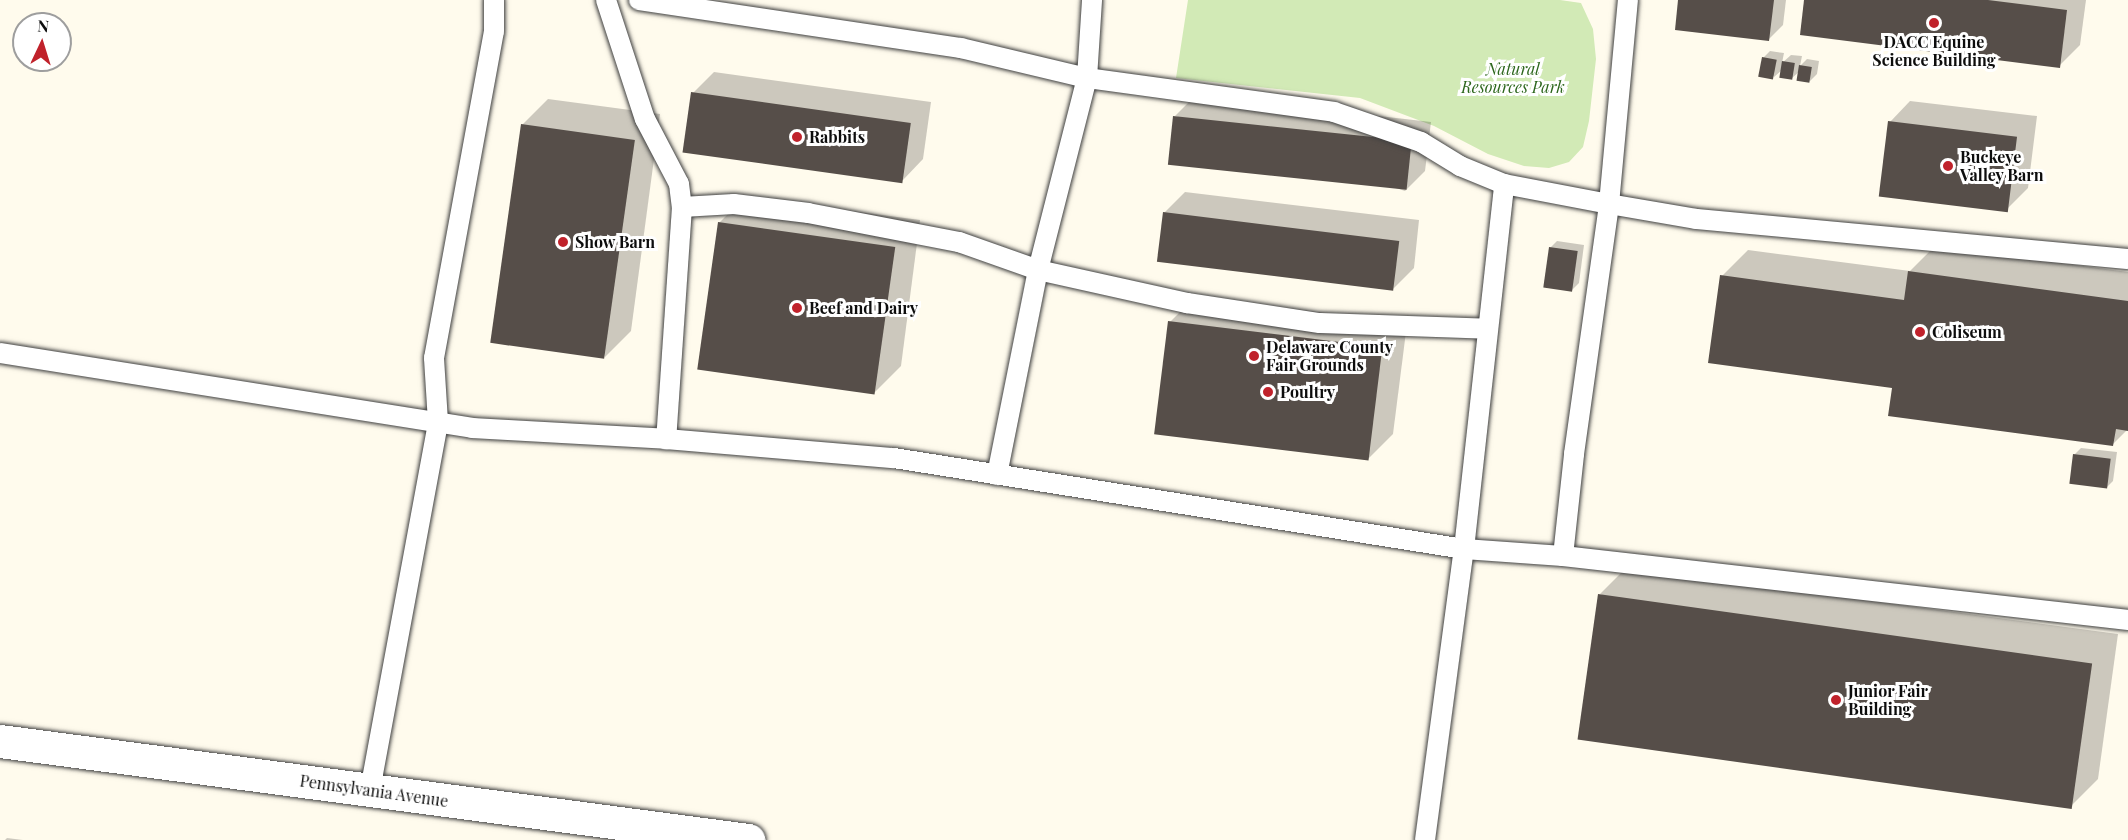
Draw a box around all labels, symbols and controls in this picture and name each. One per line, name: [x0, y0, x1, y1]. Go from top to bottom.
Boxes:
north arrow: [12, 12, 72, 72]
text: N: [37, 15, 50, 36]
marker: DACC Equine Science Building: [1927, 16, 1941, 30]
place label: DACC Equine Science Building: [1872, 32, 1996, 70]
park label: Natural Resources Park: [1461, 59, 1565, 97]
place label: Rabbits: [809, 127, 865, 147]
marker: Rabbits: [790, 130, 804, 144]
place label: Buckeye Valley Barn: [1960, 147, 2044, 185]
marker: Buckeye Valley Barn: [1941, 159, 1955, 173]
place label: Show Barn: [575, 232, 655, 252]
marker: Show Barn: [556, 235, 570, 249]
place label: Beef and Dairy: [809, 298, 918, 318]
marker: Beef and Dairy: [790, 301, 804, 315]
place label: Coliseum: [1932, 322, 2002, 342]
marker: Coliseum: [1913, 325, 1927, 339]
place label: Delaware County Fair Grounds: [1266, 337, 1393, 375]
marker: Delaware County Fair Grounds: [1247, 349, 1261, 363]
place label: Poultry: [1280, 382, 1335, 402]
marker: Poultry: [1261, 385, 1275, 399]
place label: Junior Fair Building: [1848, 681, 1928, 719]
marker: Junior Fair Building: [1829, 693, 1843, 707]
street label: Pennsylvania Avenue: [298, 771, 450, 811]

